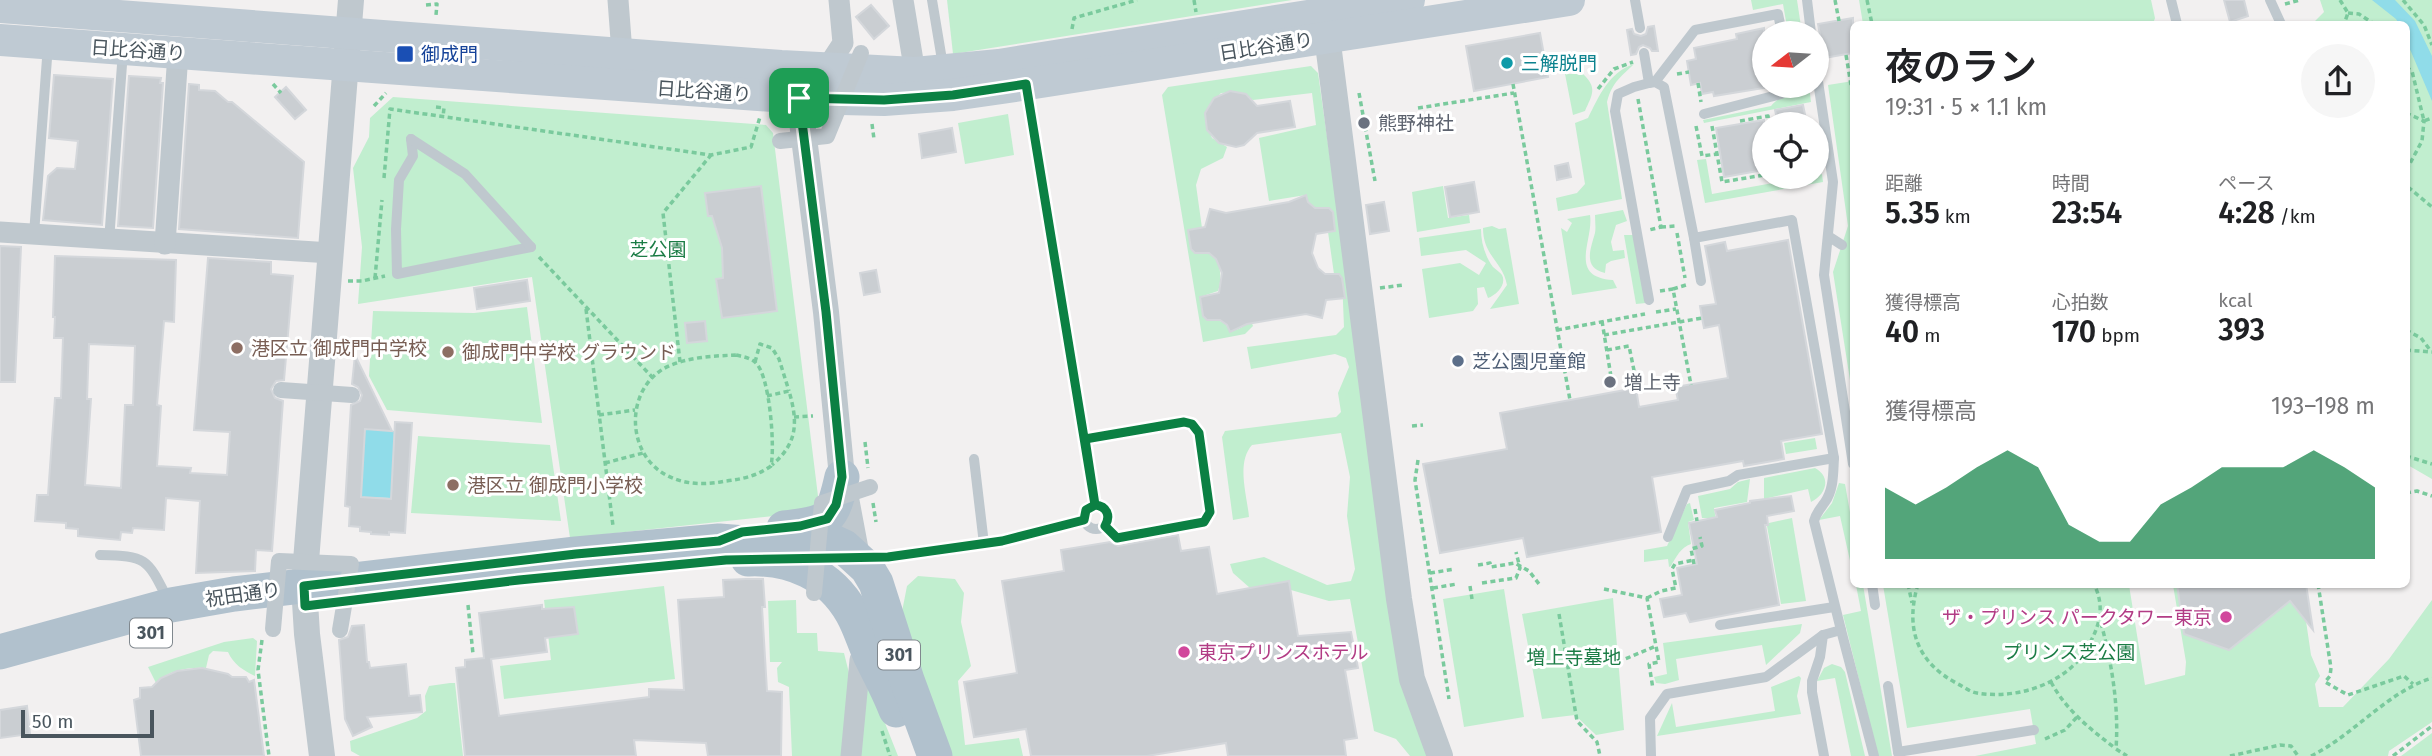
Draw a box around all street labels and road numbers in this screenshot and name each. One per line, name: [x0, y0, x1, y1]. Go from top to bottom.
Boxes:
street label: 日比谷通り: [1217, 28, 1315, 65]
street label: 日比谷通り: [90, 36, 186, 65]
street label: 日比谷通り: [656, 77, 752, 106]
street label: 祝田通り: [204, 578, 282, 611]
road number: 301: [130, 618, 172, 648]
road number: 301: [878, 640, 920, 670]

